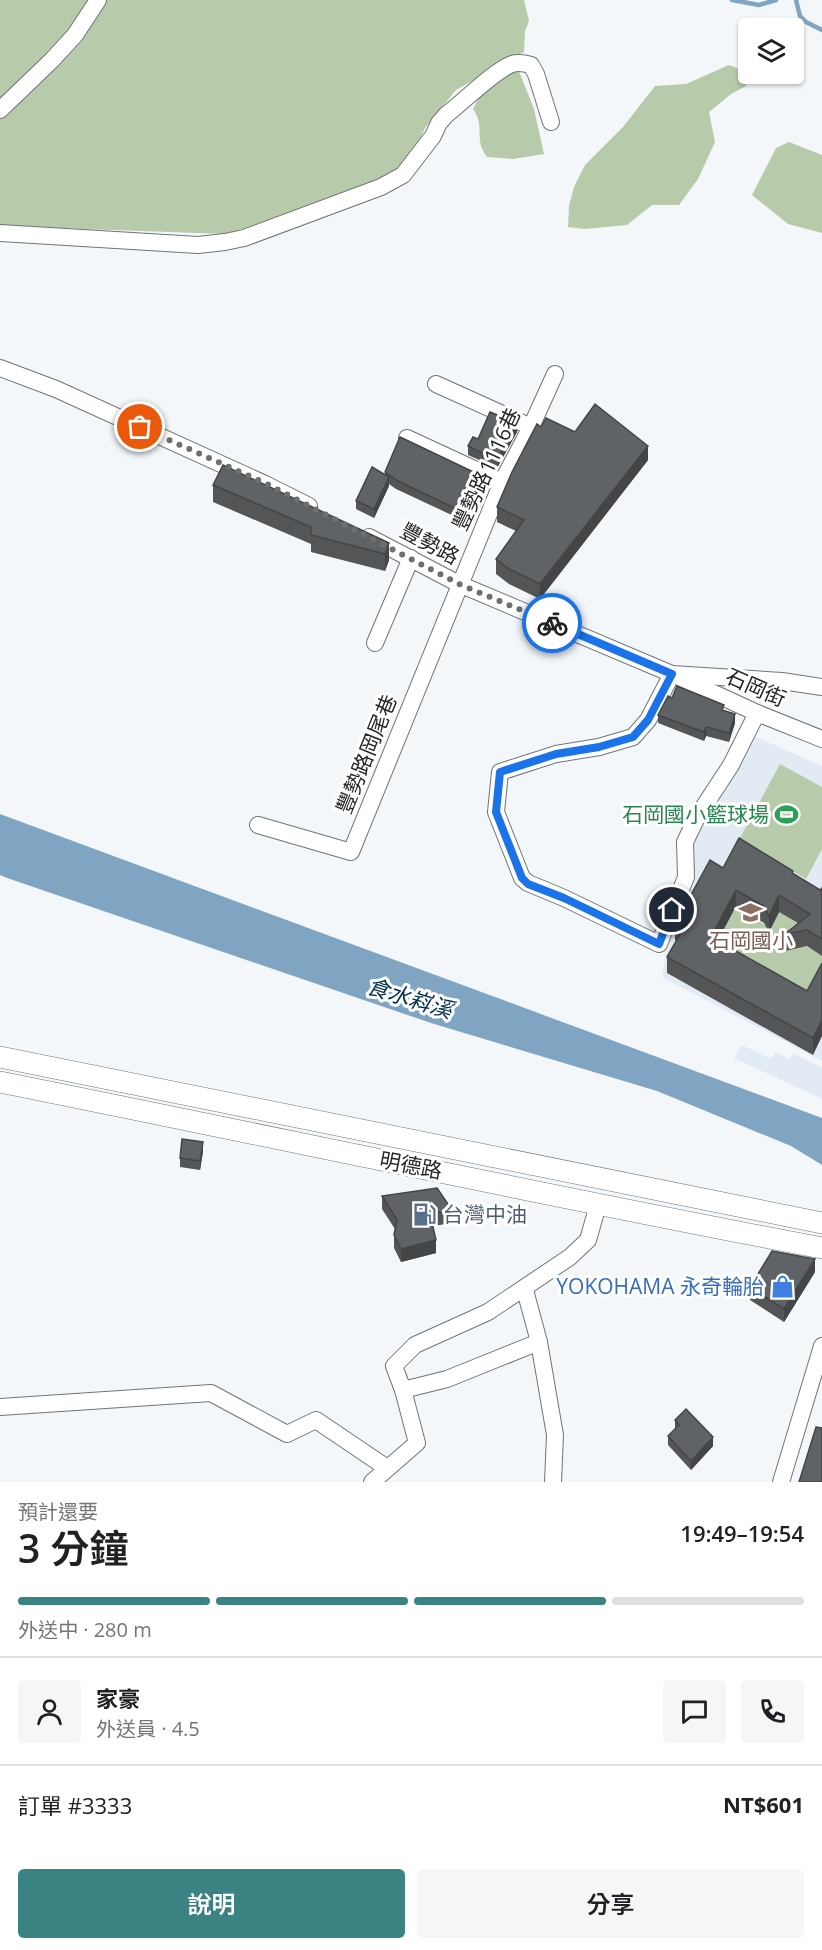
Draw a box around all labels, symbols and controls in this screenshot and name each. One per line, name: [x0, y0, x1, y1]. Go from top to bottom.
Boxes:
map controls: [738, 18, 804, 84]
button: layers: [738, 18, 804, 84]
pin: [114, 401, 165, 452]
street label: 豐勢路1116巷: [445, 403, 527, 535]
icon: bag: [123, 410, 156, 443]
street label: 豐勢路: [396, 516, 464, 570]
courier: [522, 593, 582, 653]
icon: bike: [536, 607, 569, 640]
street label: 石岡街: [722, 661, 790, 713]
street label: 豐勢路岡尾巷: [329, 690, 403, 818]
place label: 石岡國小籃球場: [622, 800, 769, 828]
sports icon: 石岡國小籃球場: [774, 801, 800, 827]
pin: [646, 884, 697, 935]
icon: home: [655, 893, 688, 926]
school or university icon: 石岡國小: [738, 899, 764, 925]
place label: 石岡國小: [709, 926, 793, 954]
water label: 食水嵙溪: [364, 970, 459, 1025]
street label: 明德路: [377, 1145, 445, 1185]
place label: 台灣中油: [443, 1200, 527, 1228]
fuel station icon: 台灣中油: [412, 1201, 438, 1227]
place label: YOKOHAMA 永奇輪胎: [556, 1272, 764, 1300]
shop icon: YOKOHAMA 永奇輪胎: [769, 1273, 795, 1299]
text: 預計還要: [18, 1498, 98, 1525]
text: 19:49–19:54: [680, 1518, 804, 1548]
text: 3 分鐘: [18, 1521, 128, 1574]
text: 外送中 · 280 m: [18, 1616, 152, 1643]
button: person: [18, 1680, 81, 1743]
button: chat: [663, 1680, 726, 1743]
button: phone: [741, 1680, 804, 1743]
text: 家豪: [96, 1683, 140, 1713]
text: 外送員 · 4.5: [96, 1715, 200, 1742]
text: NT$601: [723, 1789, 804, 1819]
text: 訂單 #3333: [18, 1790, 132, 1820]
button: 說明: [18, 1869, 405, 1938]
button: 分享: [417, 1869, 804, 1938]

